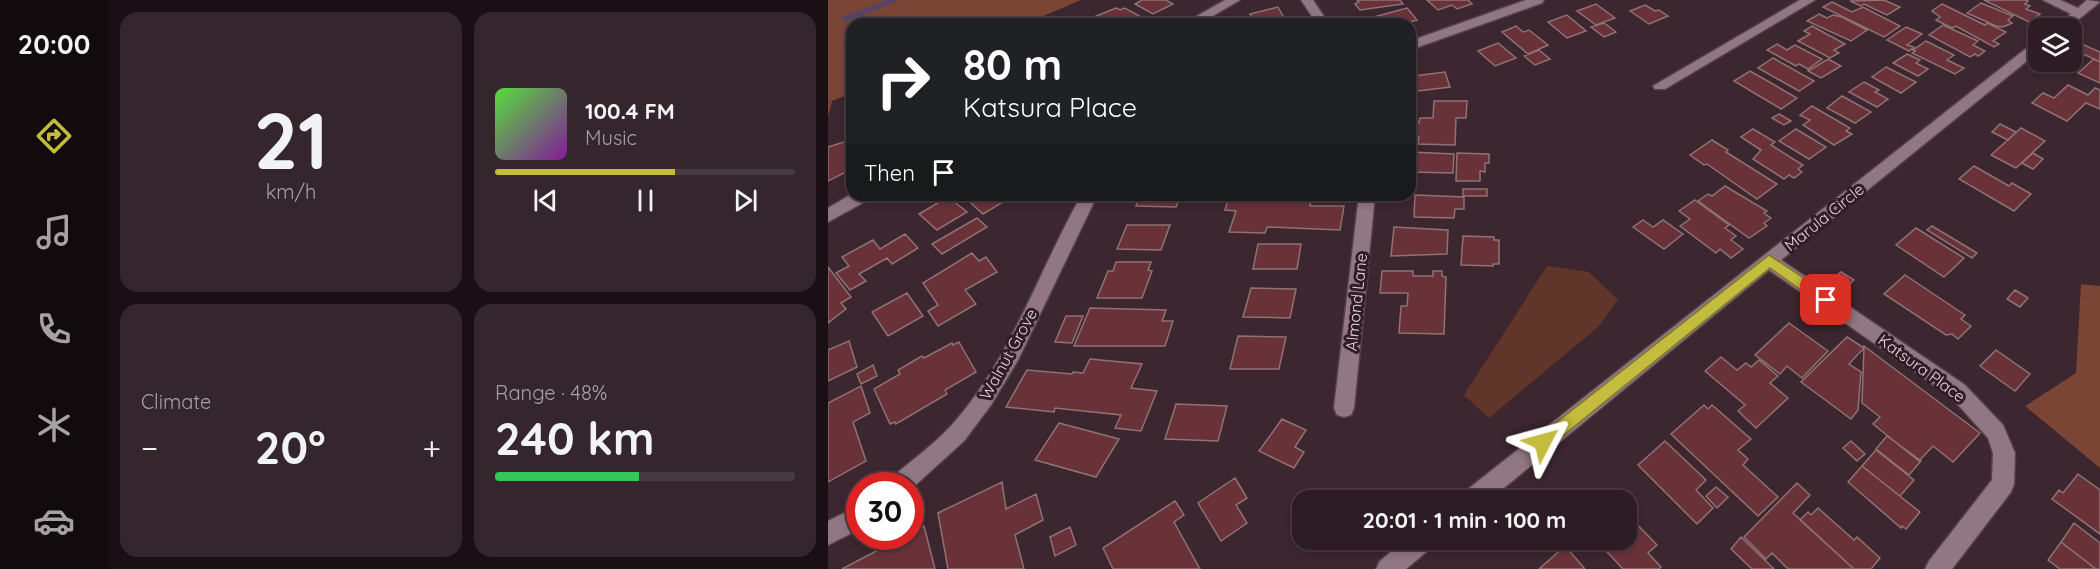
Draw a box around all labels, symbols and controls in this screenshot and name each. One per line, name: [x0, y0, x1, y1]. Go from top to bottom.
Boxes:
map controls: [2028, 18, 2082, 72]
button: layers: [2028, 18, 2082, 72]
text: 20:00: [18, 27, 90, 61]
text: 80 m: [963, 38, 1062, 91]
icon: right: [864, 42, 942, 120]
text: Katsura Place: [963, 90, 1137, 124]
text: 21: [254, 91, 328, 189]
text: 100.4 FM: [585, 97, 675, 125]
icon: directions: [33, 115, 75, 157]
text: Music: [585, 125, 637, 150]
icon: arrive: [927, 156, 960, 189]
text: Then: [864, 159, 915, 187]
text: km/h: [266, 179, 316, 204]
street label: Marula Circle: [1780, 179, 1868, 255]
icon: previous: [529, 184, 562, 217]
icon: pause: [629, 184, 662, 217]
icon: next: [729, 184, 762, 217]
icon: music: [33, 211, 75, 253]
street label: Almond Lane: [1341, 252, 1371, 352]
pin: [1800, 274, 1851, 325]
icon: arrive: [1809, 283, 1842, 316]
street label: Walnut Grove: [975, 305, 1041, 403]
icon: phone: [33, 308, 75, 350]
street label: Katsura Place: [1874, 330, 1970, 406]
text: Range · 48%: [495, 380, 607, 405]
text: Climate: [141, 389, 211, 414]
icon: climate: [33, 404, 75, 446]
text: 240 km: [495, 410, 654, 466]
position arrow: [1511, 410, 1575, 474]
text: 20°: [255, 419, 326, 475]
text: −: [141, 427, 158, 468]
text: +: [422, 427, 441, 468]
speed limit sign: 30: [846, 472, 924, 550]
icon: car: [33, 500, 75, 542]
text: 20:01 · 1 min · 100 m: [1363, 506, 1566, 534]

